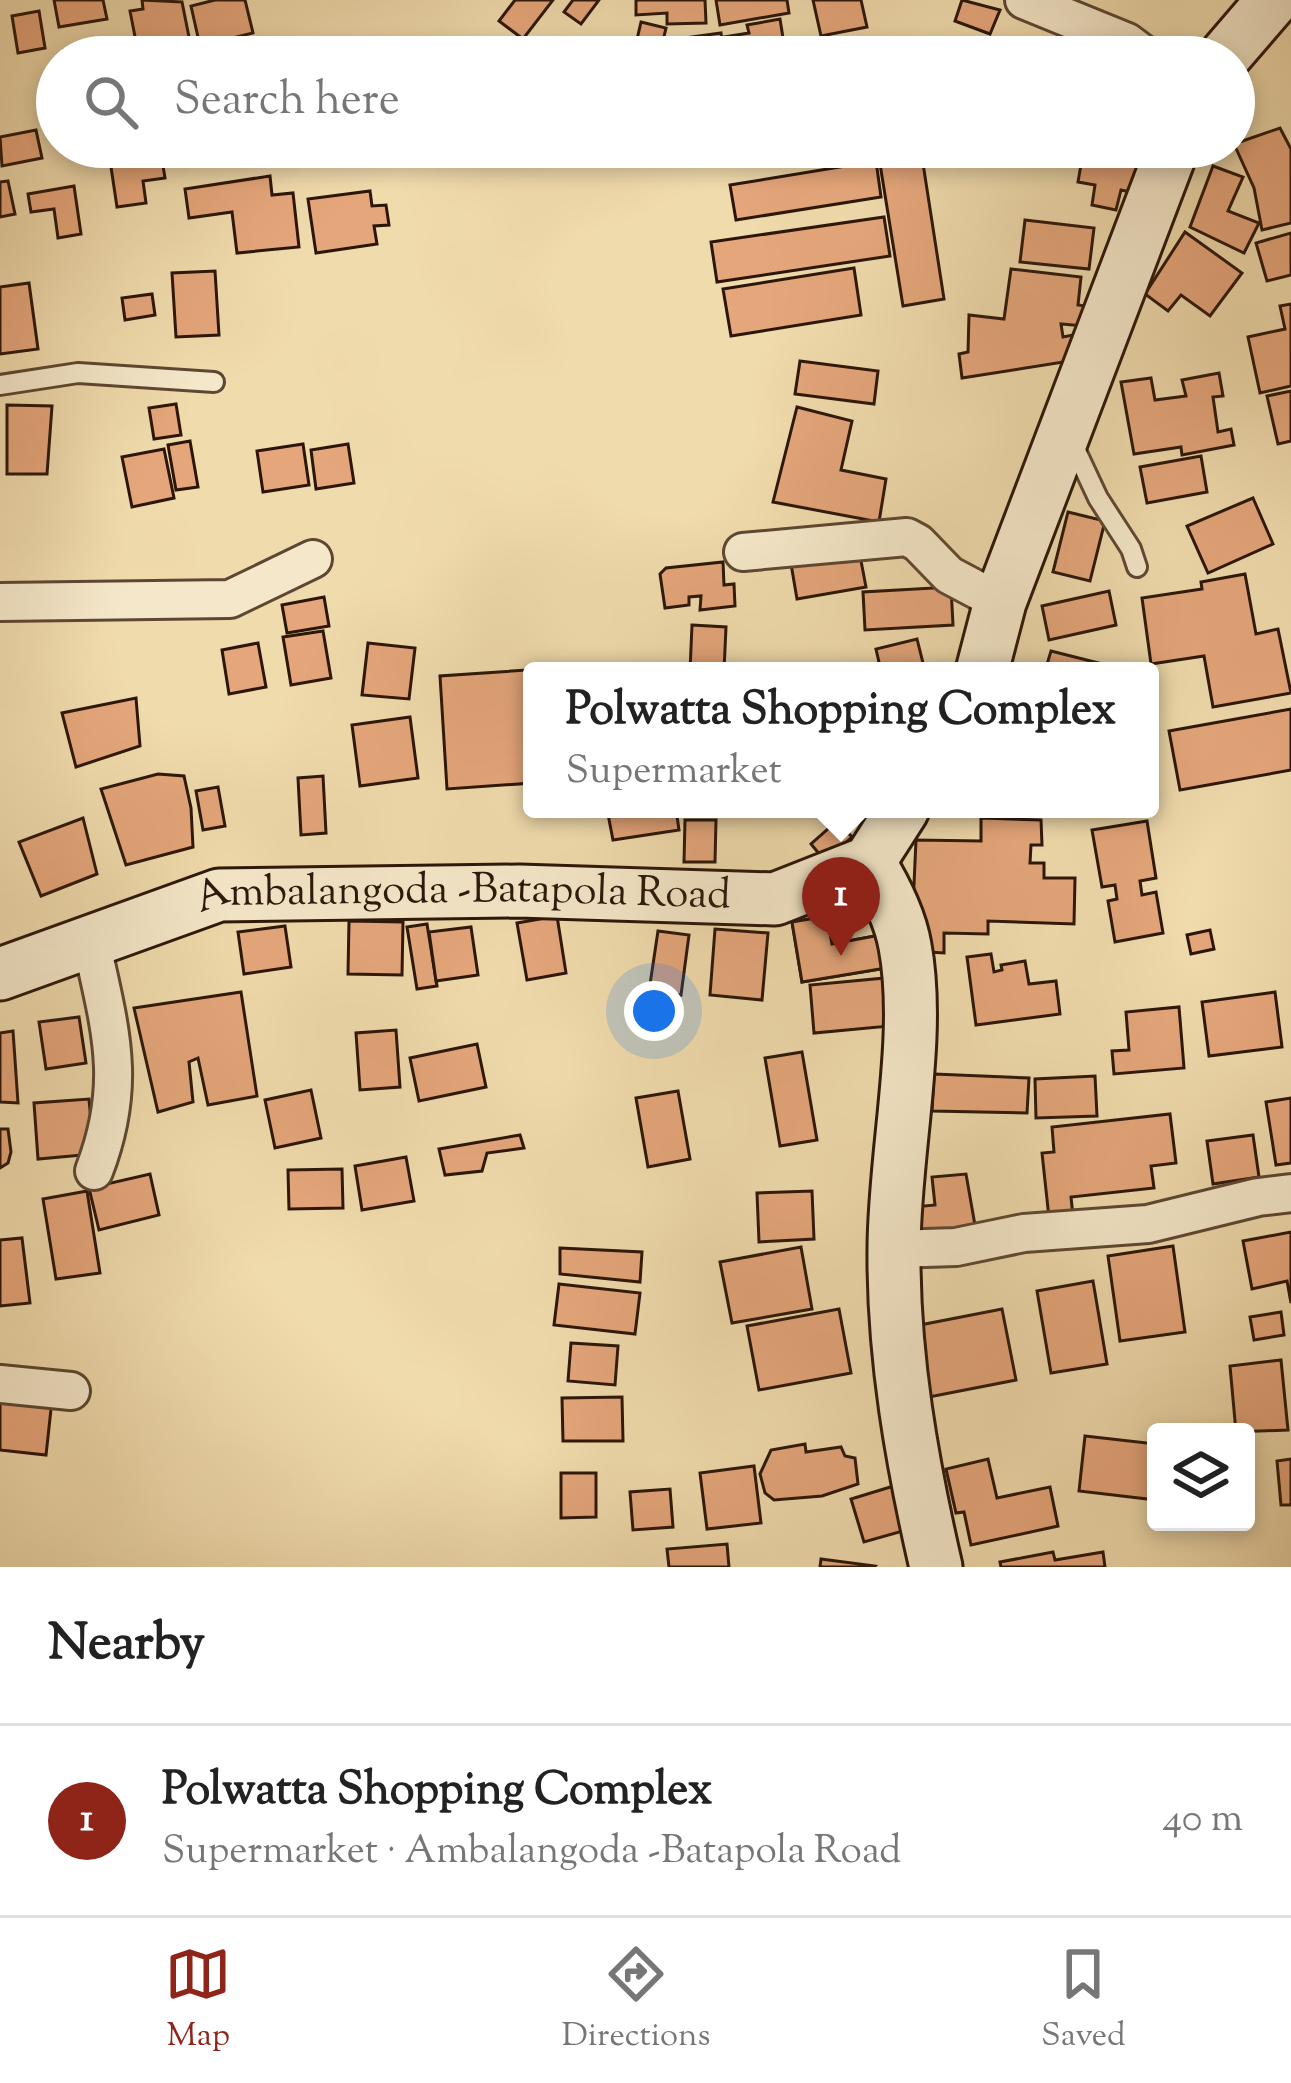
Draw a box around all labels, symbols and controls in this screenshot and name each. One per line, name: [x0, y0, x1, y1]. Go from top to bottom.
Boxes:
search box: [36, 36, 1255, 168]
icon: search: [78, 69, 144, 135]
text: Search here: [174, 70, 400, 135]
popup: [523, 662, 1159, 818]
text: Polwatta Shopping Complex: [566, 680, 1116, 745]
text: Supermarket: [566, 745, 782, 801]
pin: 1: [802, 857, 880, 956]
street label: Ambalangoda -Batapola Road: [187, 861, 732, 931]
your location: [624, 981, 684, 1041]
map controls: [1147, 1423, 1255, 1531]
button: layers: [1147, 1423, 1255, 1531]
text: Nearby: [48, 1609, 205, 1682]
text: Polwatta Shopping Complex: [162, 1760, 712, 1825]
text: 1: [80, 1793, 94, 1849]
text: 40 m: [1163, 1793, 1243, 1849]
text: Supermarket · Ambalangoda -Batapola Road: [162, 1825, 901, 1881]
tab: Map: [165, 1941, 231, 2061]
tab: Directions: [562, 1941, 711, 2061]
tab: Saved: [1041, 1941, 1126, 2061]

